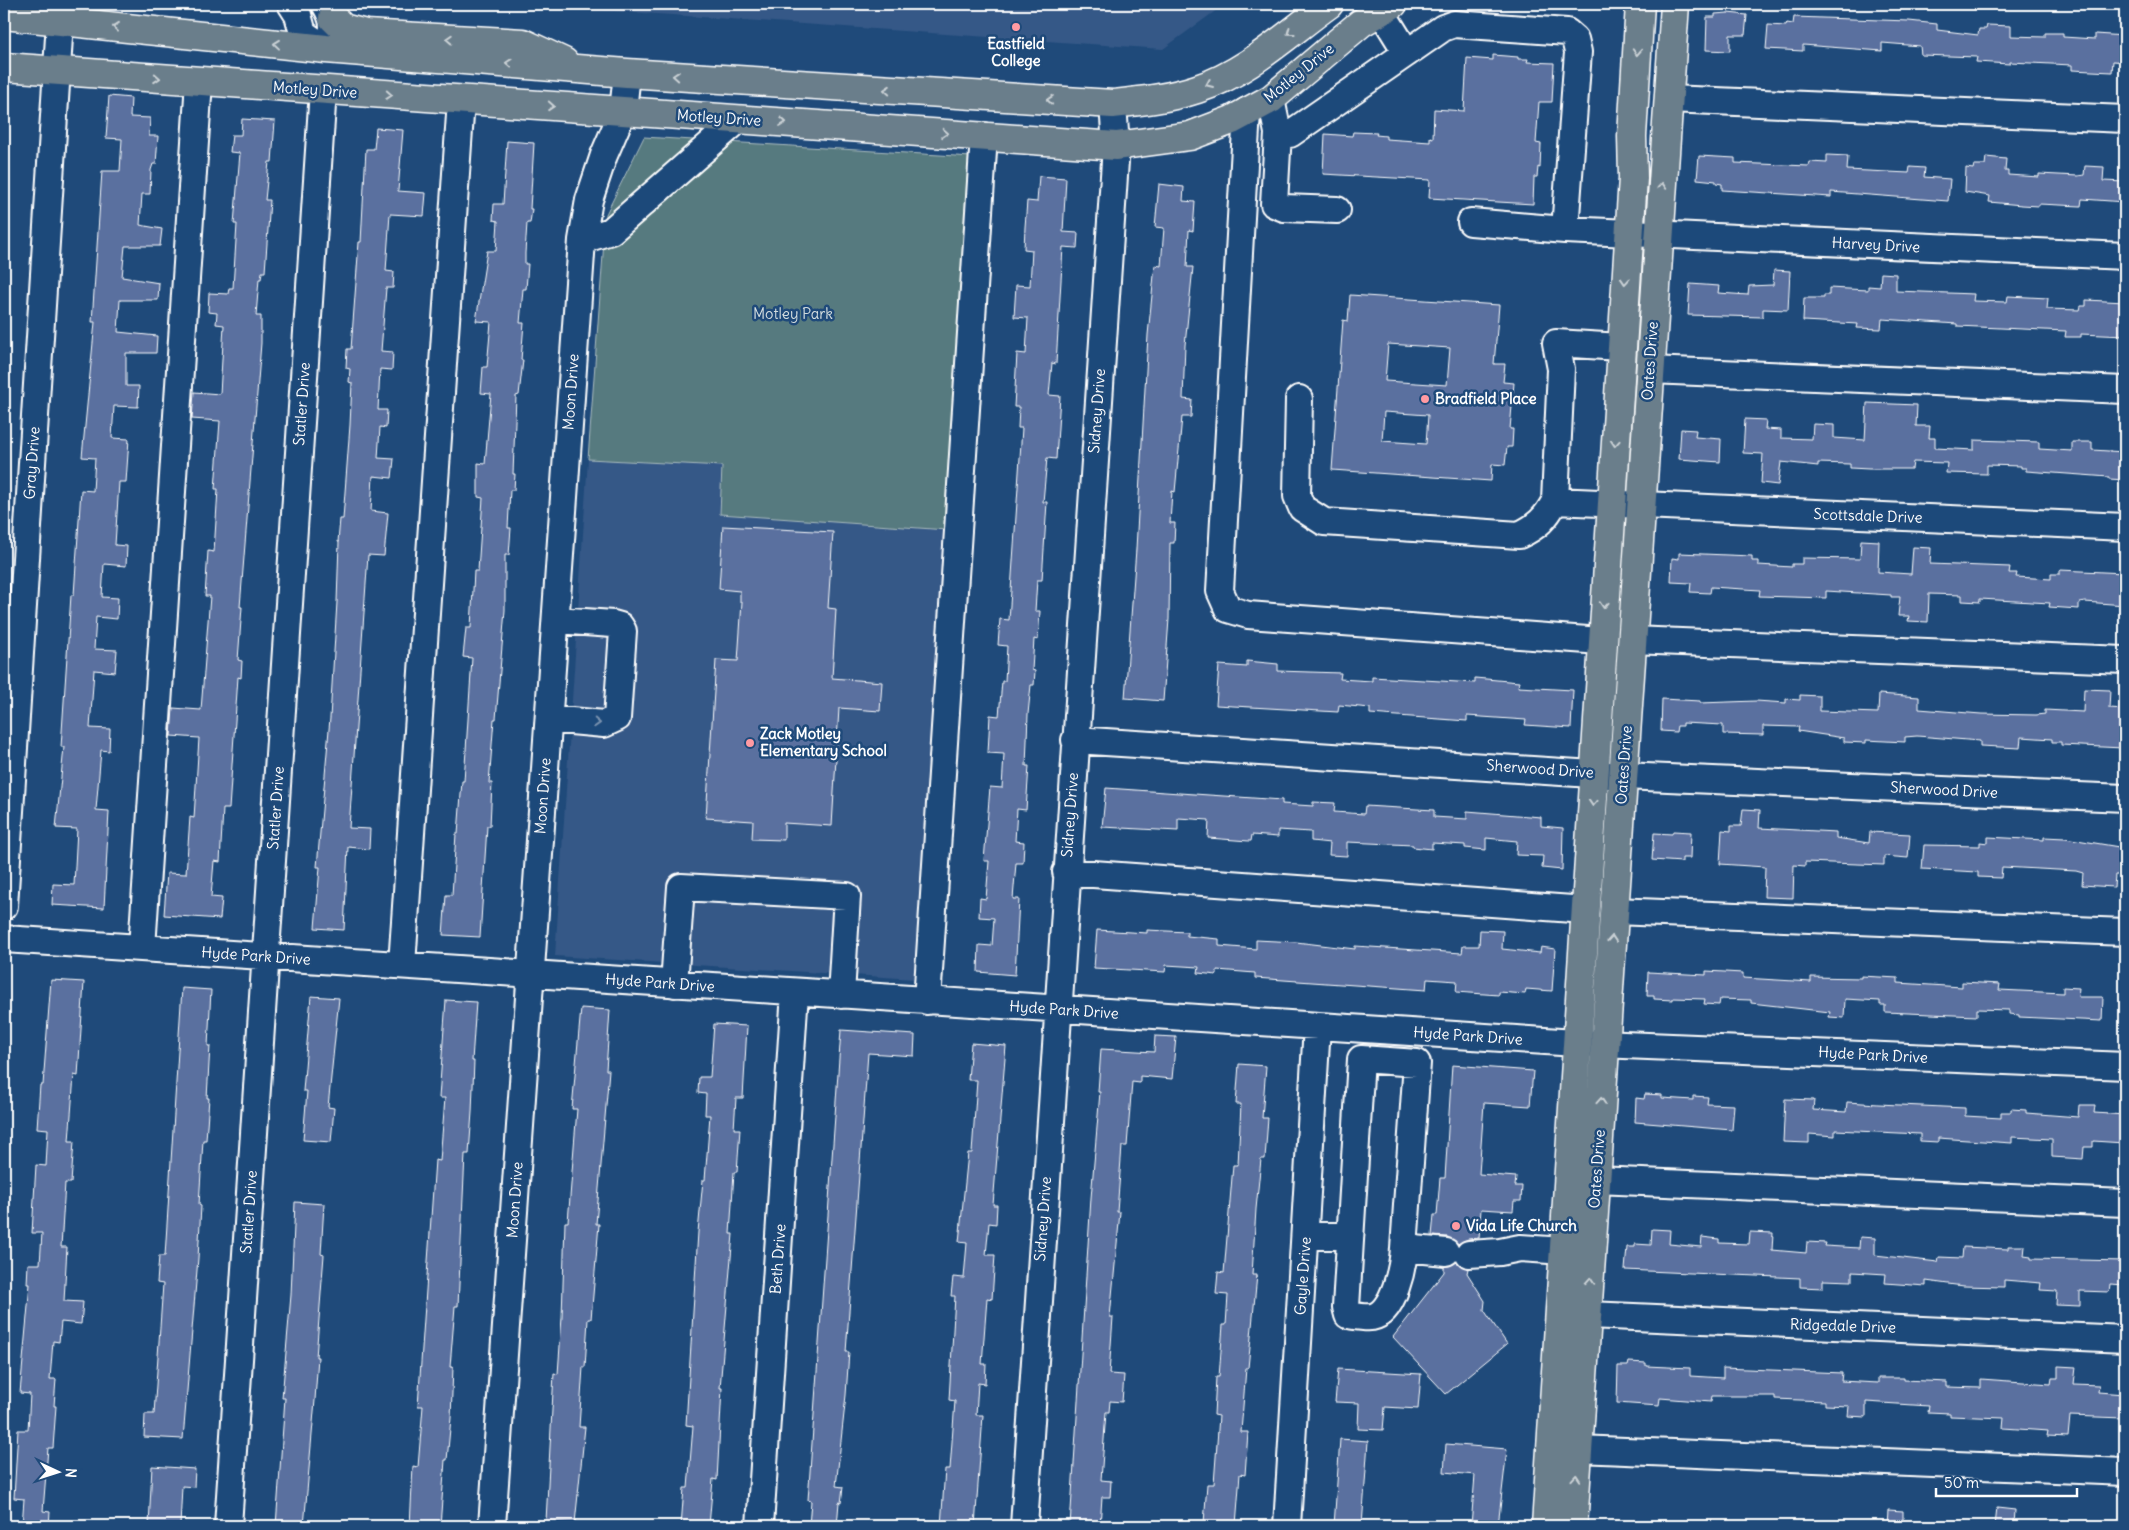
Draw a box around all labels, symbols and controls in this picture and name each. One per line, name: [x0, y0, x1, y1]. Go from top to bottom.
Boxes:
marker: Eastfield College: [1010, 21, 1022, 33]
one-way arrow: [111, 22, 119, 33]
one-way arrow: [1286, 26, 1296, 35]
one-way arrow: [444, 33, 452, 44]
place label: Eastfield College: [987, 34, 1045, 71]
one-way arrow: [273, 39, 281, 50]
street label: Motley Drive: [1260, 39, 1337, 107]
one-way arrow: [1632, 49, 1643, 57]
one-way arrow: [505, 58, 513, 69]
one-way arrow: [672, 70, 680, 81]
one-way arrow: [153, 73, 161, 84]
street label: Motley Drive: [272, 77, 358, 102]
one-way arrow: [1205, 77, 1214, 88]
one-way arrow: [883, 84, 891, 95]
one-way arrow: [385, 89, 393, 100]
one-way arrow: [1045, 95, 1053, 106]
one-way arrow: [547, 101, 555, 112]
street label: Motley Drive: [676, 105, 762, 130]
one-way arrow: [779, 117, 787, 128]
one-way arrow: [941, 128, 949, 139]
one-way arrow: [1657, 182, 1668, 190]
street label: Harvey Drive: [1831, 233, 1921, 256]
one-way arrow: [1619, 277, 1630, 285]
park label: Motley Park: [753, 304, 833, 323]
street label: Oates Drive: [1637, 321, 1662, 401]
street label: Moon Drive: [558, 353, 583, 431]
street label: Statler Drive: [289, 362, 314, 446]
street label: Sidney Drive: [1084, 368, 1109, 454]
place label: Bradfield Place: [1435, 389, 1537, 408]
marker: Bradfield Place: [1419, 393, 1431, 405]
street label: Gray Drive: [19, 426, 44, 500]
one-way arrow: [1609, 440, 1620, 448]
street label: Scottsdale Drive: [1813, 504, 1923, 527]
one-way arrow: [1598, 602, 1609, 610]
one-way arrow: [593, 717, 601, 728]
place label: Zack Motley Elementary School: [760, 724, 887, 761]
street label: Oates Drive: [1611, 725, 1636, 805]
marker: Zack Motley Elementary School: [744, 737, 756, 749]
street label: Sherwood Drive: [1486, 755, 1594, 782]
street label: Moon Drive: [530, 757, 555, 835]
street label: Statler Drive: [263, 766, 288, 850]
street label: Sidney Drive: [1057, 772, 1082, 858]
street label: Sherwood Drive: [1890, 777, 1998, 802]
one-way arrow: [1588, 799, 1599, 807]
one-way arrow: [1607, 935, 1618, 943]
street label: Hyde Park Drive: [201, 942, 311, 969]
street label: Hyde Park Drive: [605, 969, 715, 996]
street label: Hyde Park Drive: [1009, 996, 1119, 1023]
street label: Hyde Park Drive: [1413, 1022, 1523, 1049]
street label: Hyde Park Drive: [1818, 1042, 1928, 1067]
one-way arrow: [1596, 1097, 1607, 1105]
street label: Oates Drive: [1584, 1129, 1609, 1209]
street label: Moon Drive: [502, 1161, 527, 1239]
street label: Statler Drive: [236, 1170, 261, 1254]
street label: Sidney Drive: [1030, 1176, 1055, 1262]
place label: Vida Life Church: [1466, 1216, 1577, 1235]
marker: Vida Life Church: [1450, 1220, 1462, 1232]
street label: Beth Drive: [766, 1223, 789, 1295]
street label: Gayle Drive: [1290, 1236, 1315, 1316]
one-way arrow: [1584, 1276, 1595, 1284]
street label: Ridgedale Drive: [1790, 1314, 1896, 1337]
north arrow: [32, 1448, 82, 1498]
scale bar: [1936, 1465, 2078, 1497]
text: N: [62, 1467, 80, 1478]
one-way arrow: [1571, 1473, 1582, 1481]
text: 50 m: [1944, 1473, 1979, 1492]

